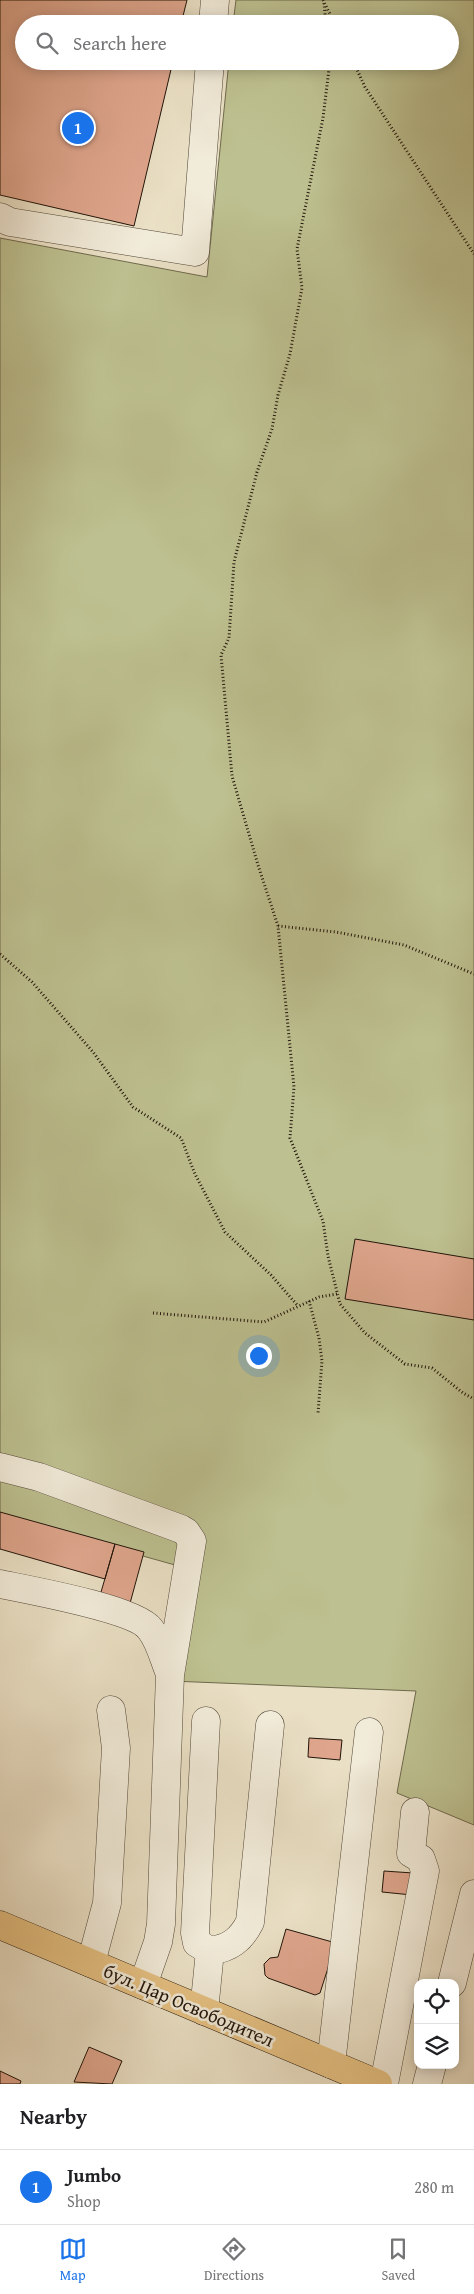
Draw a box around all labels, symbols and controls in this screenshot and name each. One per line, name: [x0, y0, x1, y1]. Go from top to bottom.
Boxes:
search box: [15, 15, 459, 70]
icon: search: [33, 29, 61, 57]
text: Search here: [73, 29, 167, 57]
pin: 1: [62, 109, 94, 147]
your location: [246, 1343, 272, 1369]
street label: бул. Цар Освободител: [99, 1956, 279, 2054]
map controls: [414, 1979, 459, 2069]
button: locate: [414, 1979, 459, 2024]
button: layers: [414, 2024, 459, 2069]
text: Nearby: [20, 2101, 87, 2132]
text: Jumbo: [67, 2161, 121, 2189]
text: 1: [32, 2175, 40, 2199]
text: 280 m: [414, 2175, 454, 2199]
text: Shop: [67, 2189, 101, 2213]
tab: Map: [59, 2235, 87, 2285]
tab: Directions: [204, 2235, 264, 2285]
tab: Saved: [381, 2235, 415, 2285]

